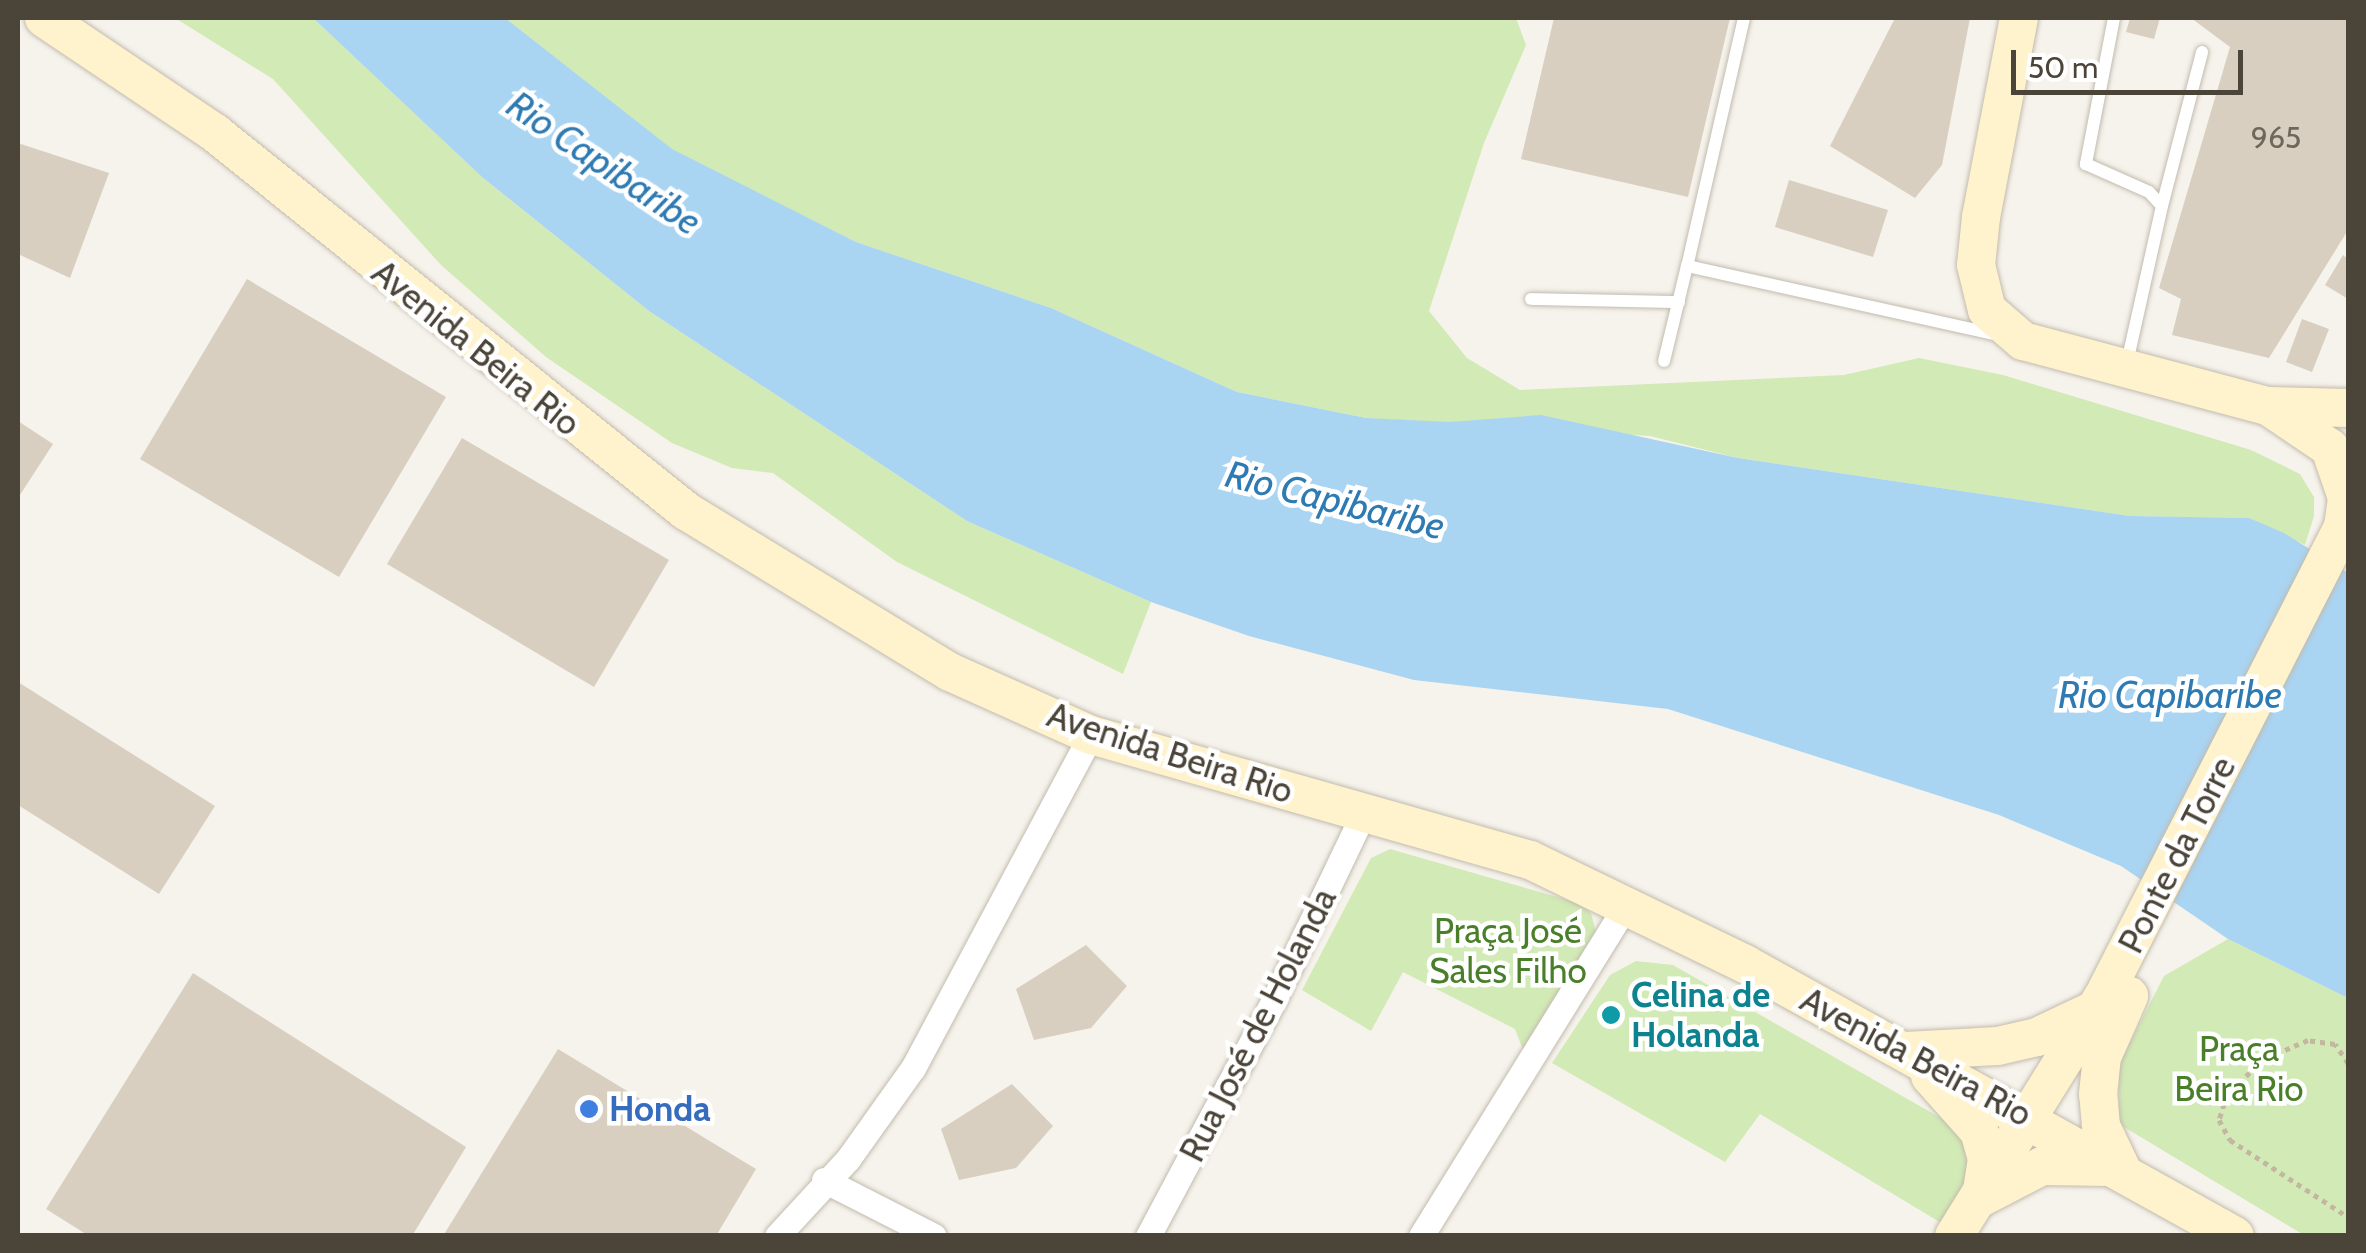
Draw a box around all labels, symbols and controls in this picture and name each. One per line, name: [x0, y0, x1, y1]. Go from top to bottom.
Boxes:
scale bar: [2016, 30, 2248, 92]
text: 50 m: [2028, 49, 2098, 86]
water label: Rio Capibaribe: [498, 82, 710, 244]
house number: 965: [2251, 120, 2301, 156]
street label: Avenida Beira Rio: [364, 251, 588, 445]
water label: Rio Capibaribe: [1221, 451, 1449, 549]
water label: Rio Capibaribe: [2058, 672, 2282, 718]
street label: Avenida Beira Rio: [1042, 694, 1298, 812]
street label: Ponte da Torre: [2110, 750, 2244, 960]
street label: Rua José de Holanda: [1171, 881, 1345, 1169]
park label: Praça José Sales Filho: [1429, 910, 1587, 992]
place label: Celina de Holanda: [1631, 974, 1770, 1056]
street label: Avenida Beira Rio: [1793, 978, 2039, 1136]
marker: Celina de Holanda: [1600, 1004, 1622, 1026]
park label: Praça Beira Rio: [2174, 1028, 2304, 1110]
place label: Honda: [609, 1088, 711, 1130]
marker: Honda: [578, 1098, 600, 1120]

